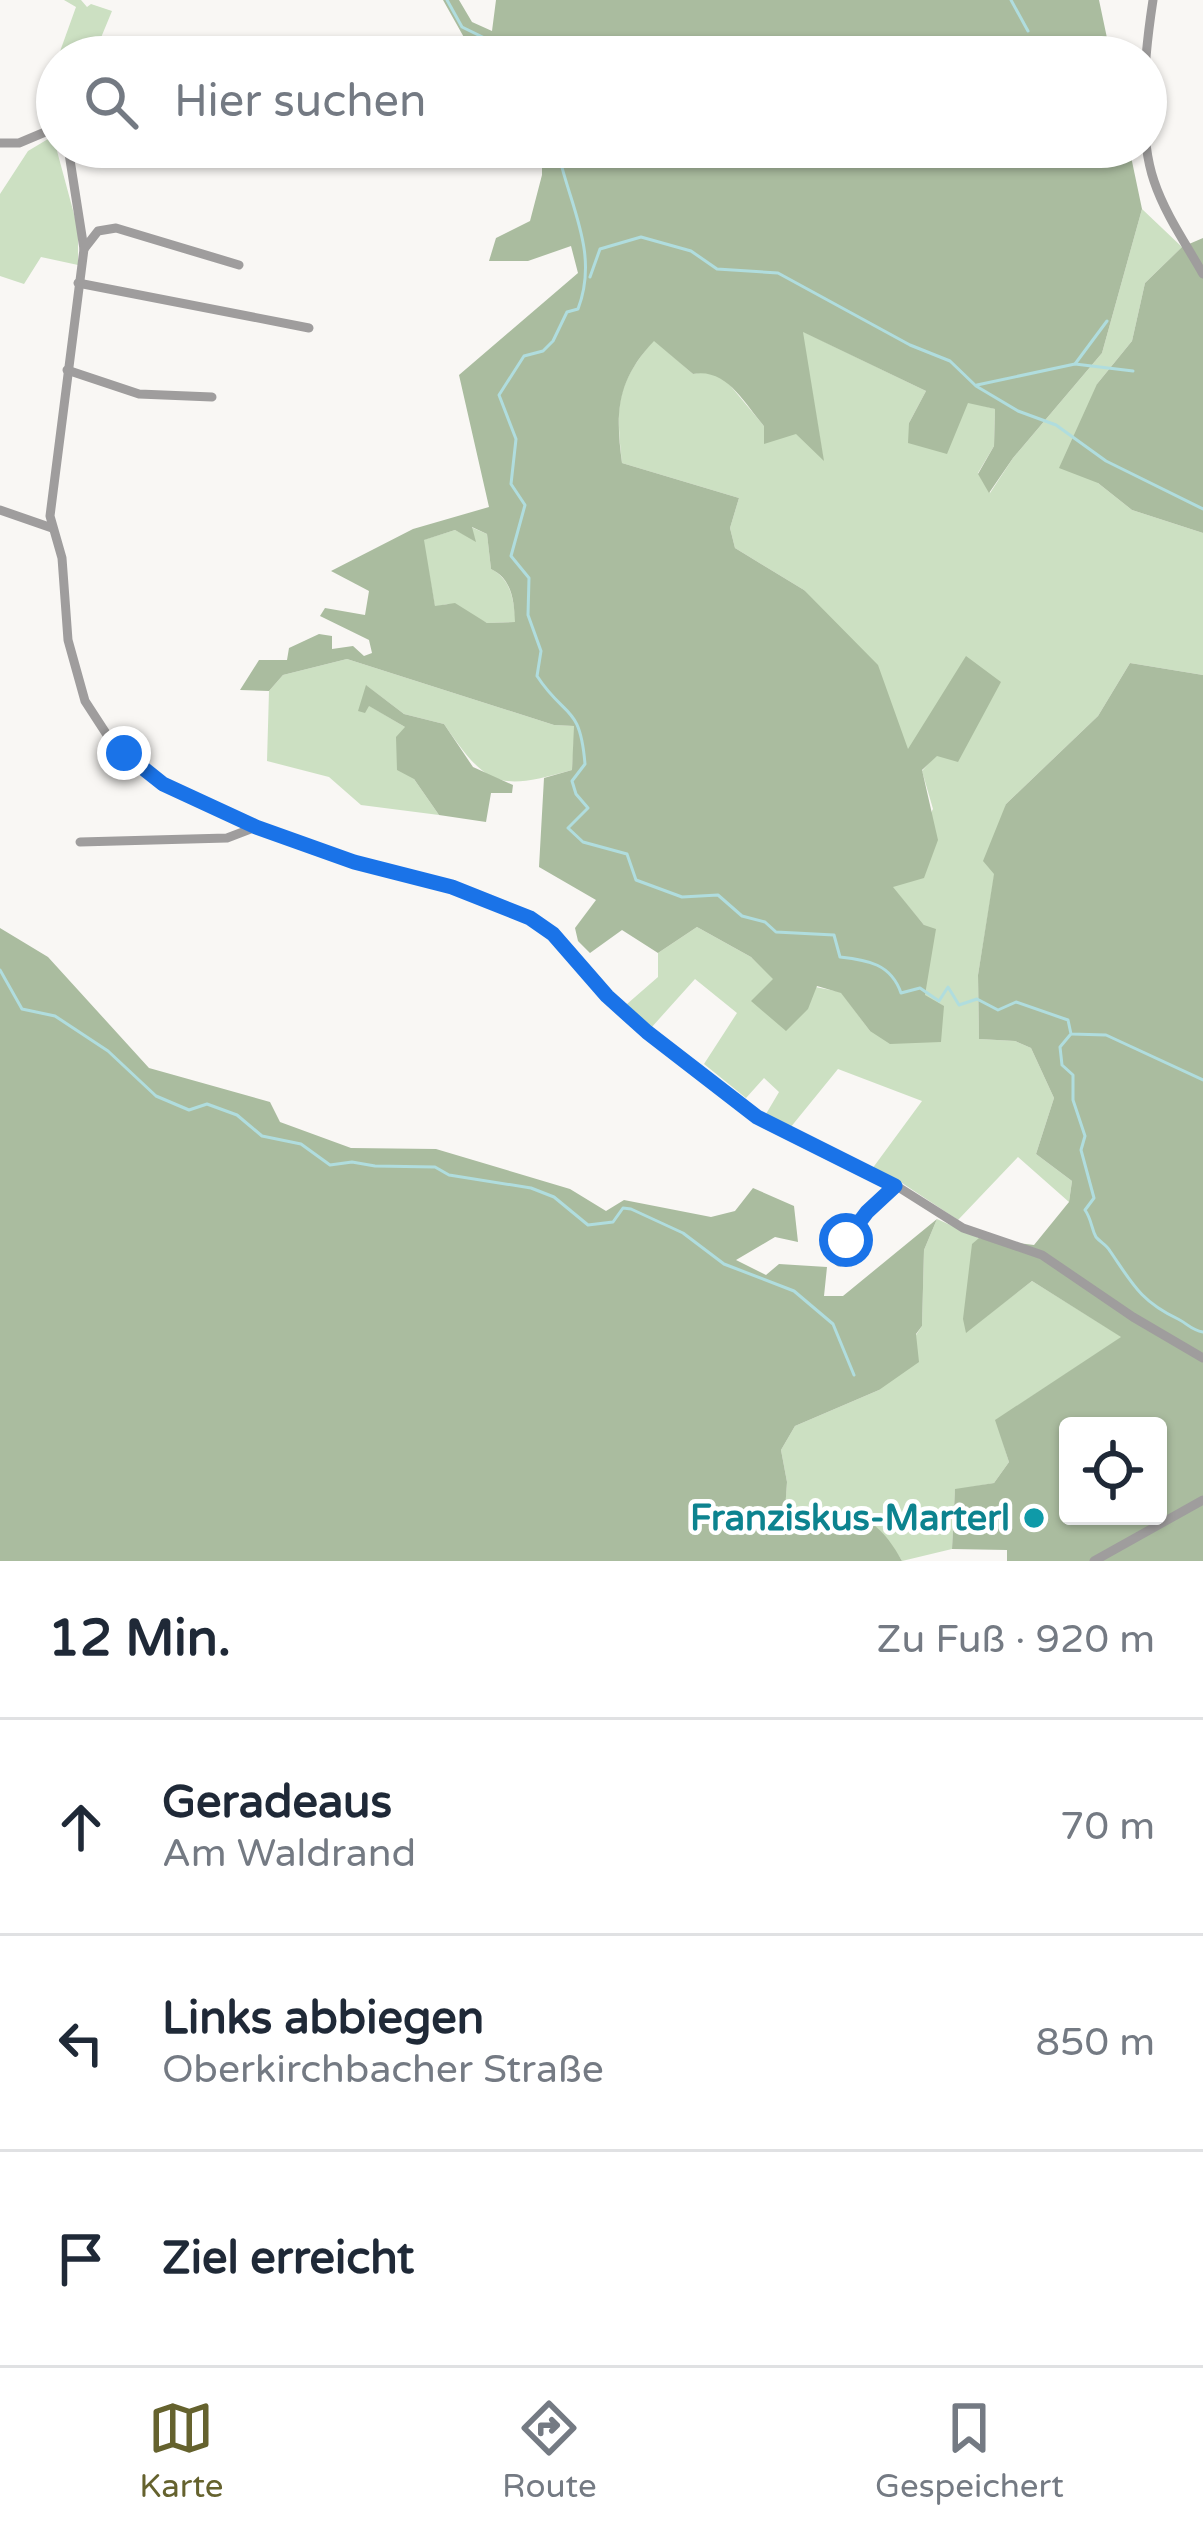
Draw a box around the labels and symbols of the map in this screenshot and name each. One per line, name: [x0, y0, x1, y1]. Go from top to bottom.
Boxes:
route end: [97, 726, 151, 780]
route start: [819, 1213, 873, 1267]
place label: Franziskus-Marterl: [690, 1497, 1010, 1540]
marker: Franziskus-Marterl: [1021, 1505, 1047, 1531]

